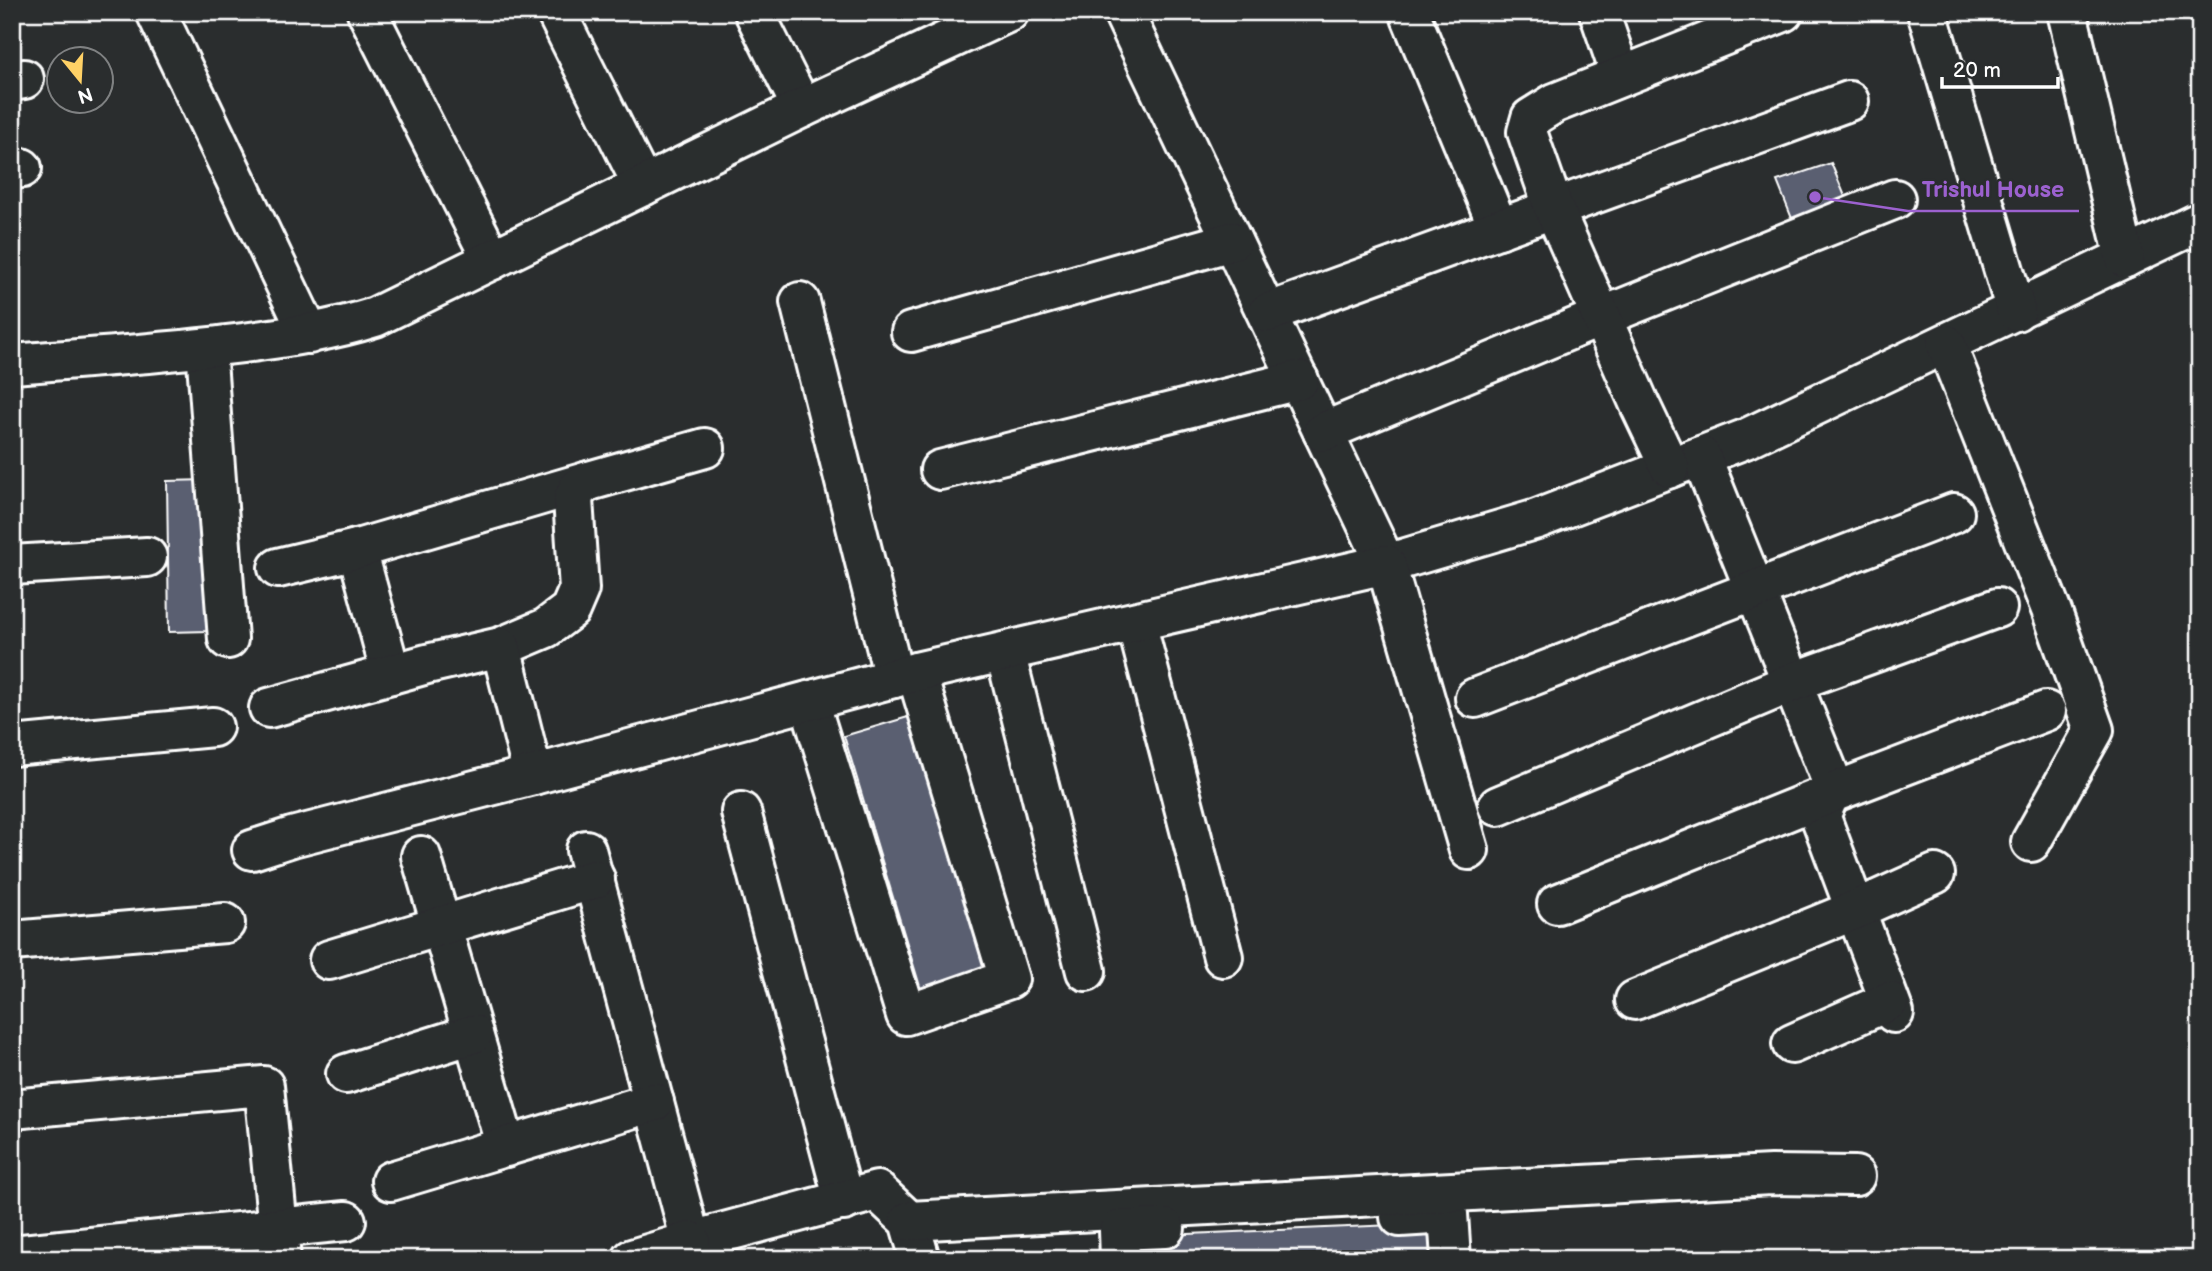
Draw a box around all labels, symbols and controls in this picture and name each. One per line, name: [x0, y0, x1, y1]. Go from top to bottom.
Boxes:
north arrow: [46, 46, 116, 116]
scale bar: [1942, 46, 2058, 90]
text: 20 m: [1953, 58, 2001, 83]
text: N: [74, 82, 95, 108]
callout: Trishul House: [1908, 167, 2079, 211]
text: Trishul House: [1922, 176, 2064, 204]

